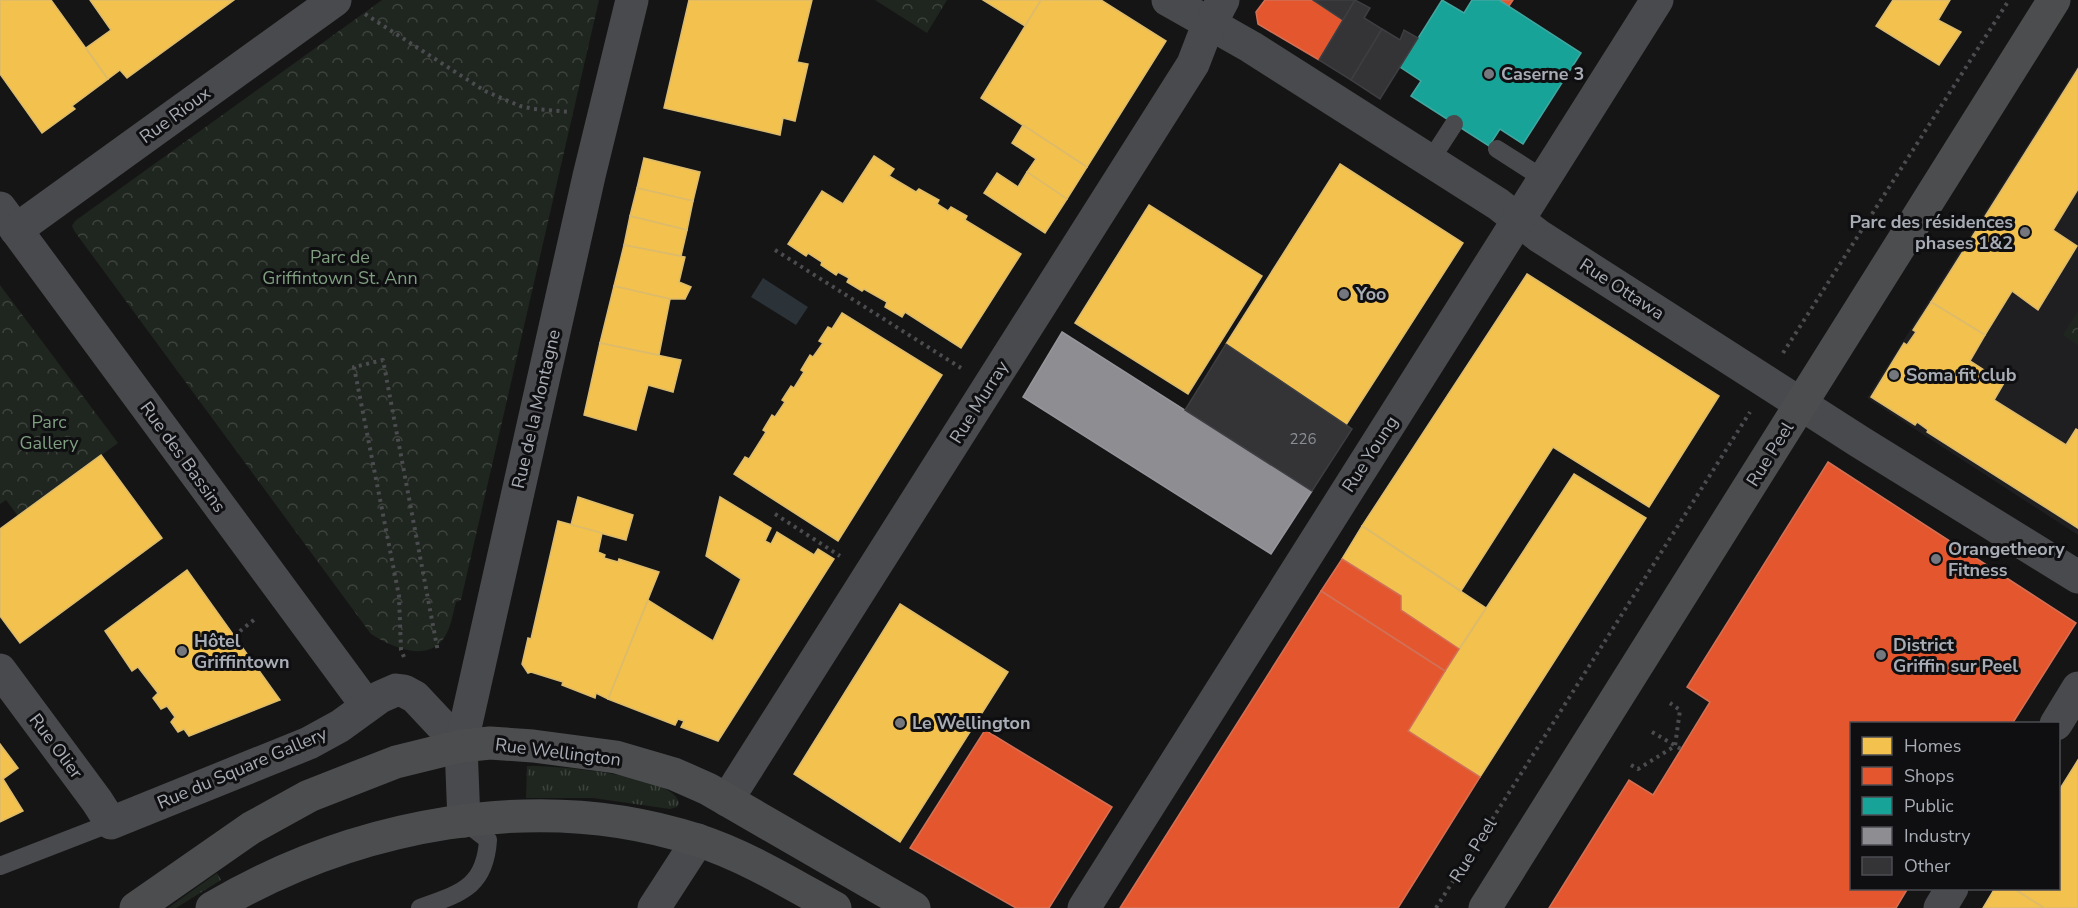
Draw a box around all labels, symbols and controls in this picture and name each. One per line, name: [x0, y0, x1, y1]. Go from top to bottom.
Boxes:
place label: Caserne 3: [1501, 62, 1584, 86]
marker: Caserne 3: [1482, 67, 1496, 81]
street label: Rue Rioux: [135, 81, 216, 149]
place label: Parc des résidences phases 1&2: [1849, 210, 2013, 255]
marker: Parc des résidences phases 1&2: [2018, 225, 2032, 239]
park label: Parc de Griffintown St. Ann: [262, 245, 418, 290]
street label: Rue Ottawa: [1575, 253, 1669, 325]
place label: Yoo: [1355, 282, 1386, 306]
marker: Yoo: [1337, 287, 1351, 301]
street label: Rue de la Montagne: [506, 327, 566, 491]
street label: Rue Murray: [944, 355, 1014, 448]
place label: Soma fit club: [1906, 363, 2017, 387]
marker: Soma fit club: [1887, 368, 1901, 382]
street label: Rue des Bassins: [135, 397, 231, 517]
park label: Parc Gallery: [20, 410, 79, 455]
street label: Rue Young: [1336, 411, 1404, 497]
street label: Rue Peel: [1741, 417, 1800, 491]
house number: 226: [1289, 429, 1317, 449]
place label: Orangetheory Fitness: [1948, 537, 2065, 582]
marker: Orangetheory Fitness: [1929, 552, 1943, 566]
place label: Hôtel Griffintown: [194, 629, 289, 674]
place label: District Griffin sur Peel: [1893, 633, 2018, 678]
marker: Hôtel Griffintown: [175, 644, 189, 658]
marker: District Griffin sur Peel: [1874, 648, 1888, 662]
street label: Rue Olier: [24, 709, 89, 784]
place label: Le Wellington: [912, 711, 1031, 735]
marker: Le Wellington: [893, 716, 907, 730]
street label: Rue du Square Gallery: [153, 721, 331, 815]
legend: [1850, 722, 2060, 890]
street label: Rue Wellington: [494, 732, 622, 772]
text: Homes: [1904, 734, 1961, 758]
text: Shops: [1904, 764, 1954, 788]
text: Public: [1904, 794, 1954, 818]
street label: Rue Peel: [1444, 813, 1503, 887]
text: Industry: [1904, 824, 1971, 848]
text: Other: [1904, 854, 1951, 878]

